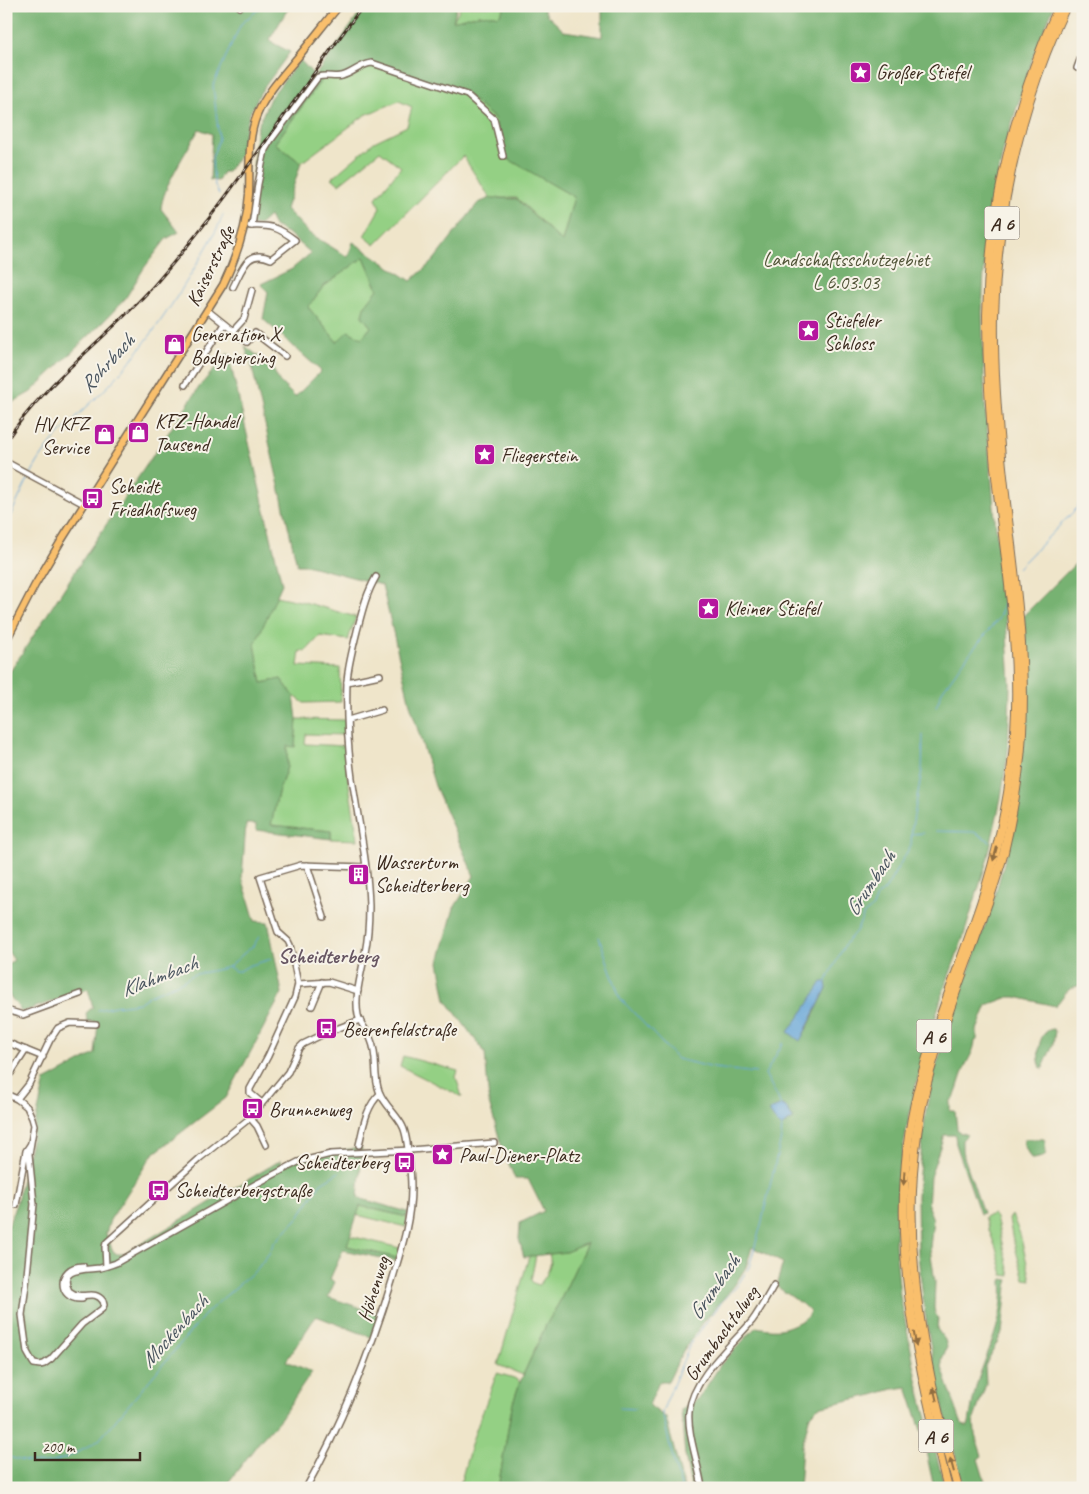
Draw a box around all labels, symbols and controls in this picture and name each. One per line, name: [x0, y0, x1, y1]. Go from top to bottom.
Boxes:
place icon: Großer Stiefel: [848, 60, 872, 84]
place label: Großer Stiefel: [876, 60, 973, 85]
road number: A 6: [984, 207, 1020, 240]
street label: Kaiserstraße: [180, 221, 241, 310]
park label: Landschaftsschutzgebiet L 6.03.03: [763, 247, 931, 295]
place label: Stiefeler Schloss: [824, 308, 882, 356]
place icon: Stiefeler Schloss: [796, 319, 820, 343]
place label: Generation X Bodypiercing: [191, 322, 283, 370]
water label: Rohrbach: [74, 327, 141, 398]
shop icon: Generation X Bodypiercing: [163, 333, 187, 357]
place label: KFZ-Handel Tausend: [155, 409, 242, 457]
place label: HV KFZ Service: [34, 412, 92, 460]
shop icon: KFZ-Handel Tausend: [127, 420, 151, 444]
shop icon: HV KFZ Service: [93, 423, 117, 447]
place icon: Fliegerstein: [473, 443, 497, 467]
place label: Fliegerstein: [501, 443, 579, 468]
place label: Scheidt Friedhofsweg: [109, 474, 197, 522]
bus stop icon: Scheidt Friedhofsweg: [81, 486, 105, 510]
place icon: Kleiner Stiefel: [697, 596, 721, 620]
place label: Kleiner Stiefel: [725, 596, 823, 621]
water label: Grumbach: [839, 844, 902, 921]
one-way arrow: [991, 846, 999, 861]
place label: Wasserturm Scheidterberg: [375, 850, 470, 898]
building icon: Wasserturm Scheidterberg: [347, 862, 371, 886]
district label: Scheidterberg: [278, 943, 380, 969]
water label: Klahmbach: [117, 949, 202, 1002]
bus stop icon: Beerenfeldstraße: [315, 1017, 339, 1041]
place label: Beerenfeldstraße: [343, 1017, 457, 1042]
road number: A 6: [916, 1019, 952, 1052]
bus stop icon: Brunnenweg: [241, 1097, 265, 1121]
place label: Brunnenweg: [269, 1097, 353, 1122]
place icon: Paul-Diener-Platz: [431, 1143, 455, 1167]
place label: Paul-Diener-Platz: [459, 1143, 581, 1168]
place label: Scheidterberg: [296, 1150, 391, 1175]
bus stop icon: Scheidterberg: [393, 1150, 417, 1174]
one-way arrow: [900, 1170, 908, 1186]
bus stop icon: Scheidterbergstraße: [147, 1178, 171, 1202]
place label: Scheidterbergstraße: [175, 1178, 313, 1203]
water label: Grumbach: [682, 1248, 746, 1324]
street label: Höhenweg: [352, 1253, 395, 1325]
street label: Grumbachtalweg: [678, 1279, 765, 1386]
water label: Mockenbach: [135, 1288, 214, 1373]
one-way arrow: [911, 1332, 919, 1347]
one-way arrow: [931, 1387, 939, 1402]
road number: A 6: [918, 1420, 954, 1452]
scale bar: [35, 1429, 140, 1461]
text: 200 m: [42, 1438, 76, 1457]
one-way arrow: [947, 1457, 955, 1472]

